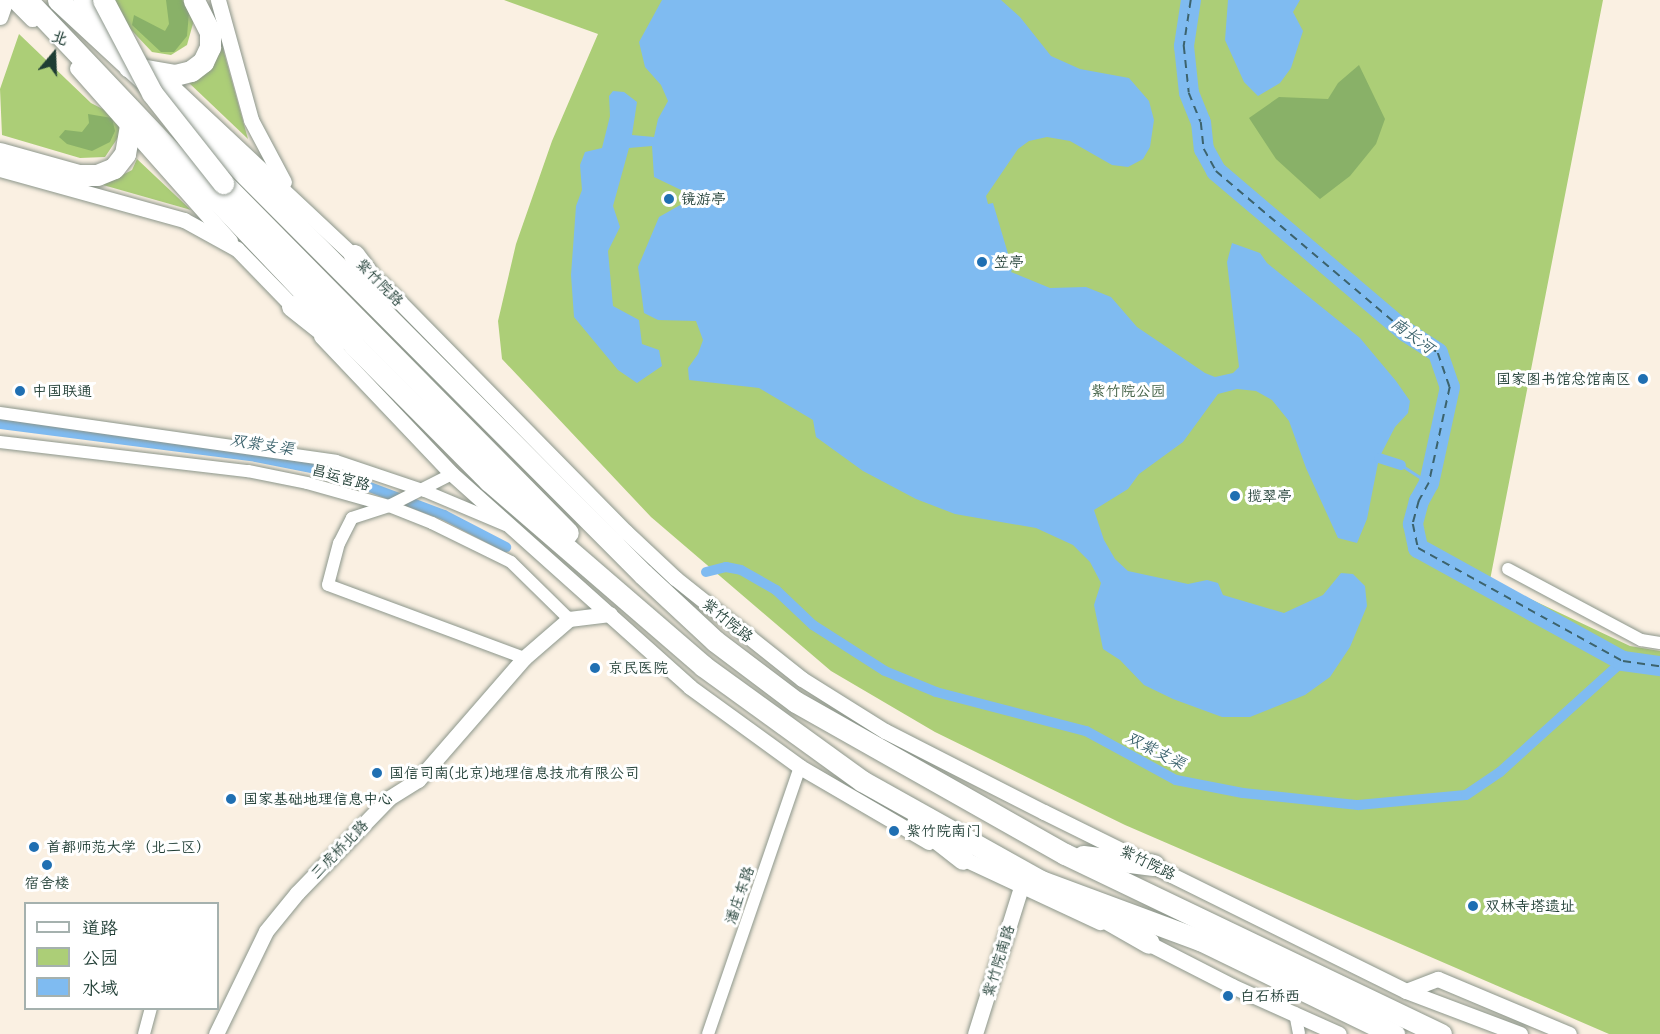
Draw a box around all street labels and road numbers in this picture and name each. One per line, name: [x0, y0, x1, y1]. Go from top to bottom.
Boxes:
street label: 紫竹院路: [352, 254, 408, 310]
street label: 昌运宫路: [310, 460, 372, 494]
street label: 紫竹院路: [699, 594, 757, 646]
street label: 三虎桥北路: [306, 816, 372, 882]
street label: 紫竹院路: [1117, 841, 1179, 883]
street label: 潘庄东路: [721, 864, 757, 926]
street label: 紫竹院南路: [978, 923, 1018, 999]

